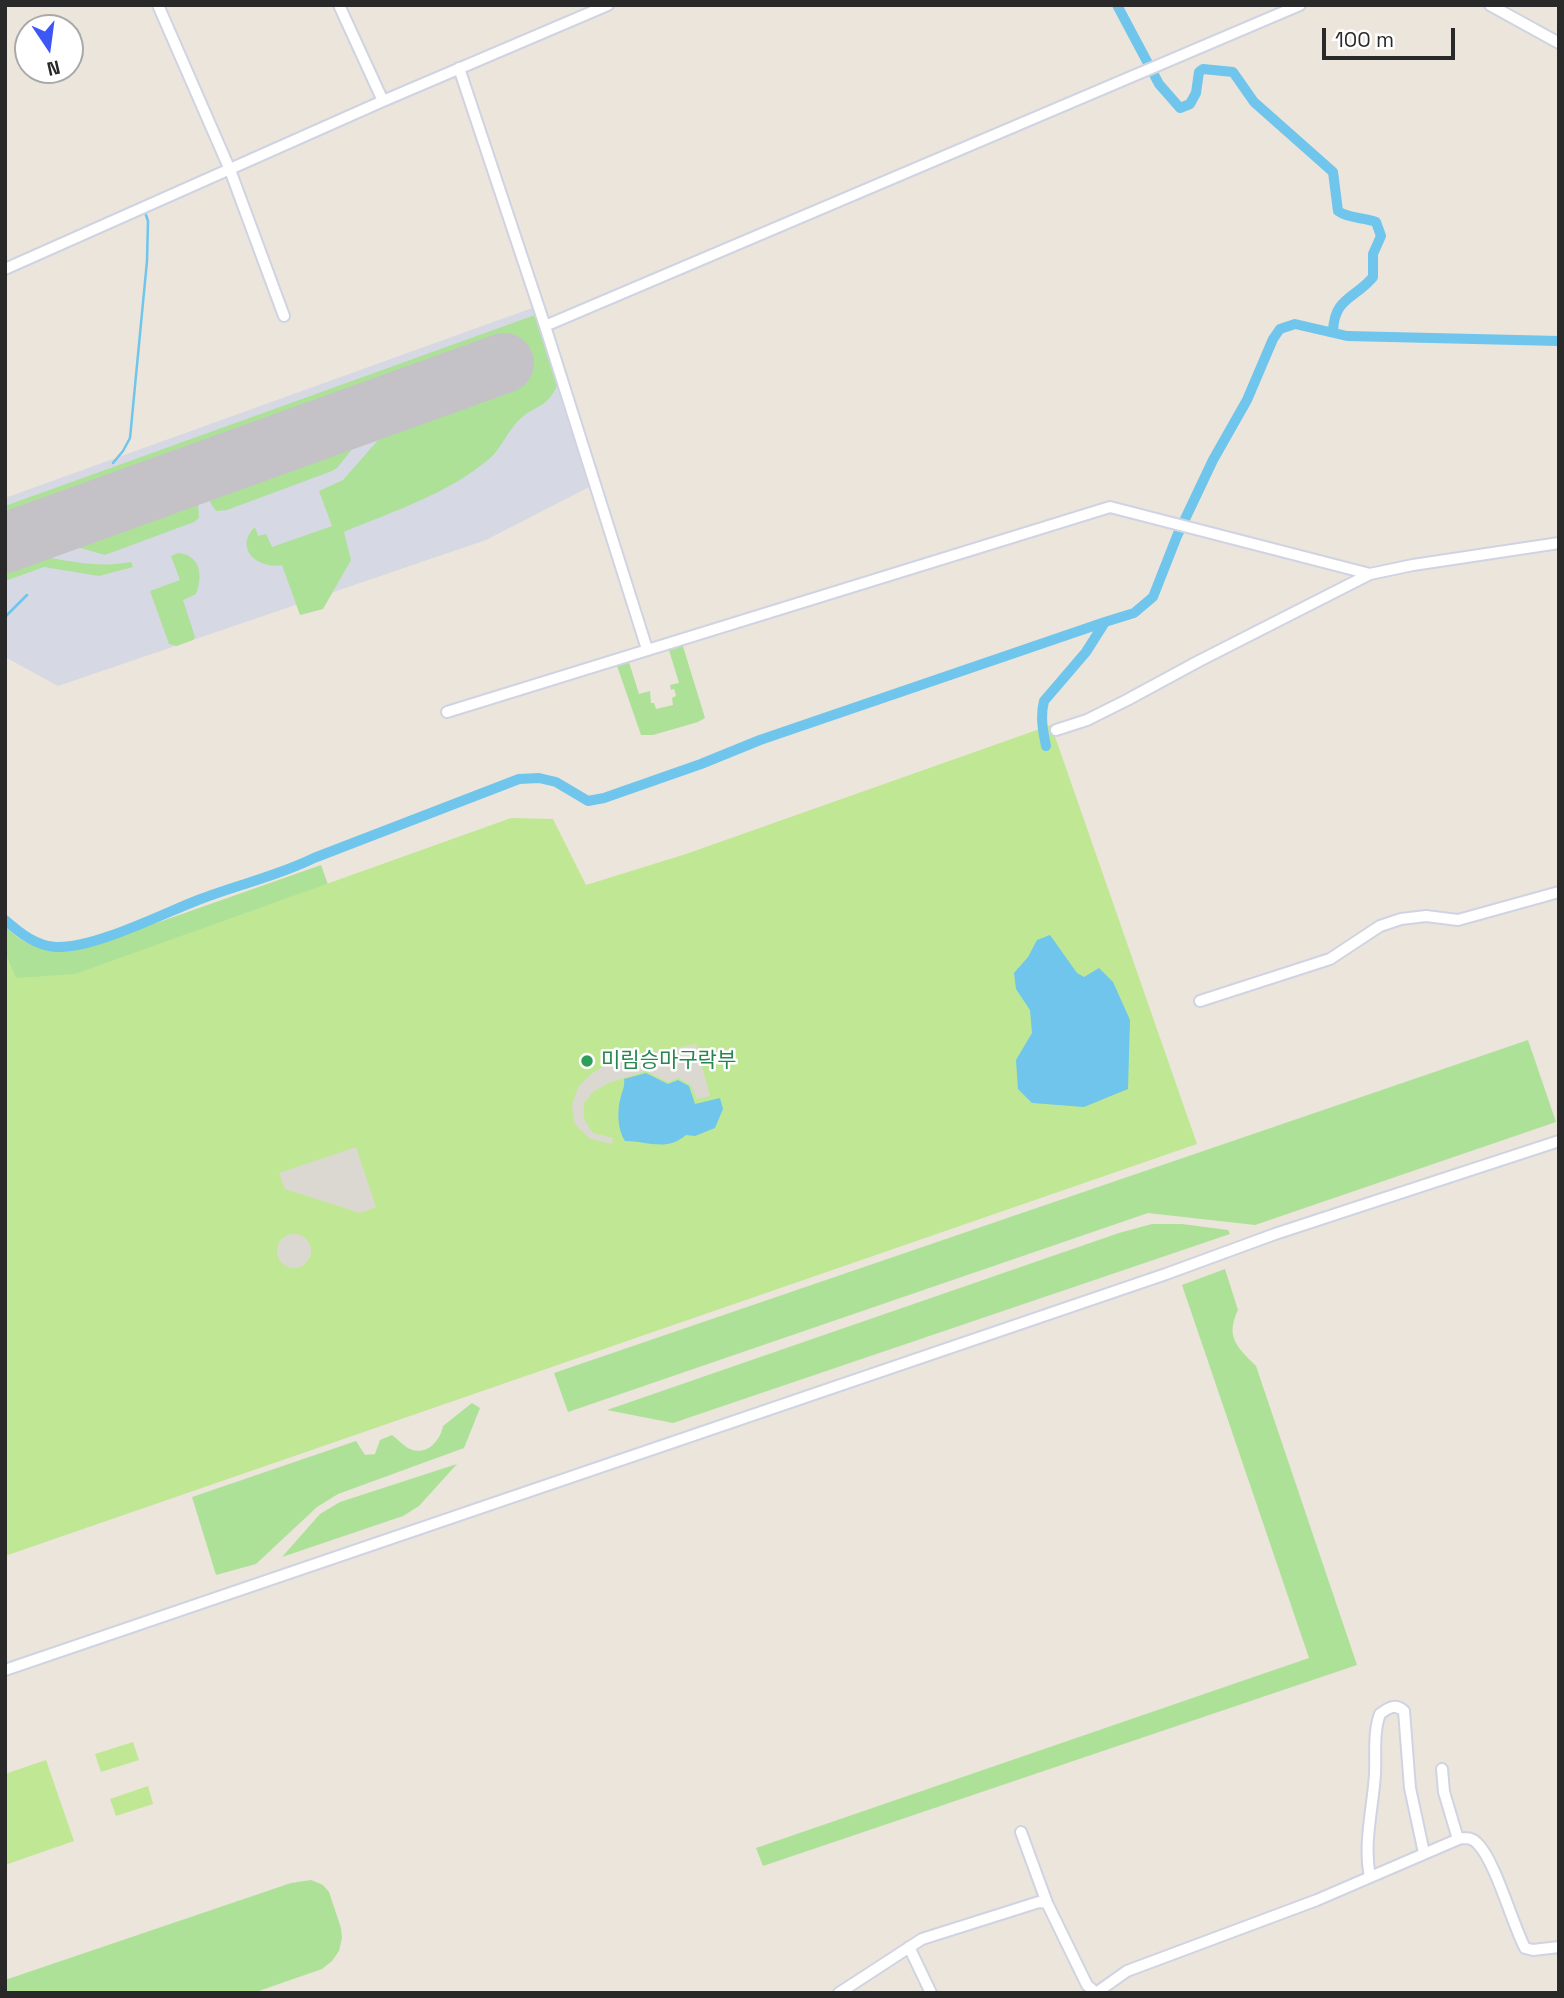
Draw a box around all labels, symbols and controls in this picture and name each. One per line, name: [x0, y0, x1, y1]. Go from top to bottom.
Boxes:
north arrow: [14, 14, 84, 84]
scale bar: [1326, 14, 1459, 58]
text: 100 m: [1335, 26, 1394, 53]
text: N: [44, 54, 62, 82]
place label: 미림승마구락부: [601, 1048, 736, 1074]
marker: 미림승마구락부: [579, 1053, 595, 1069]

